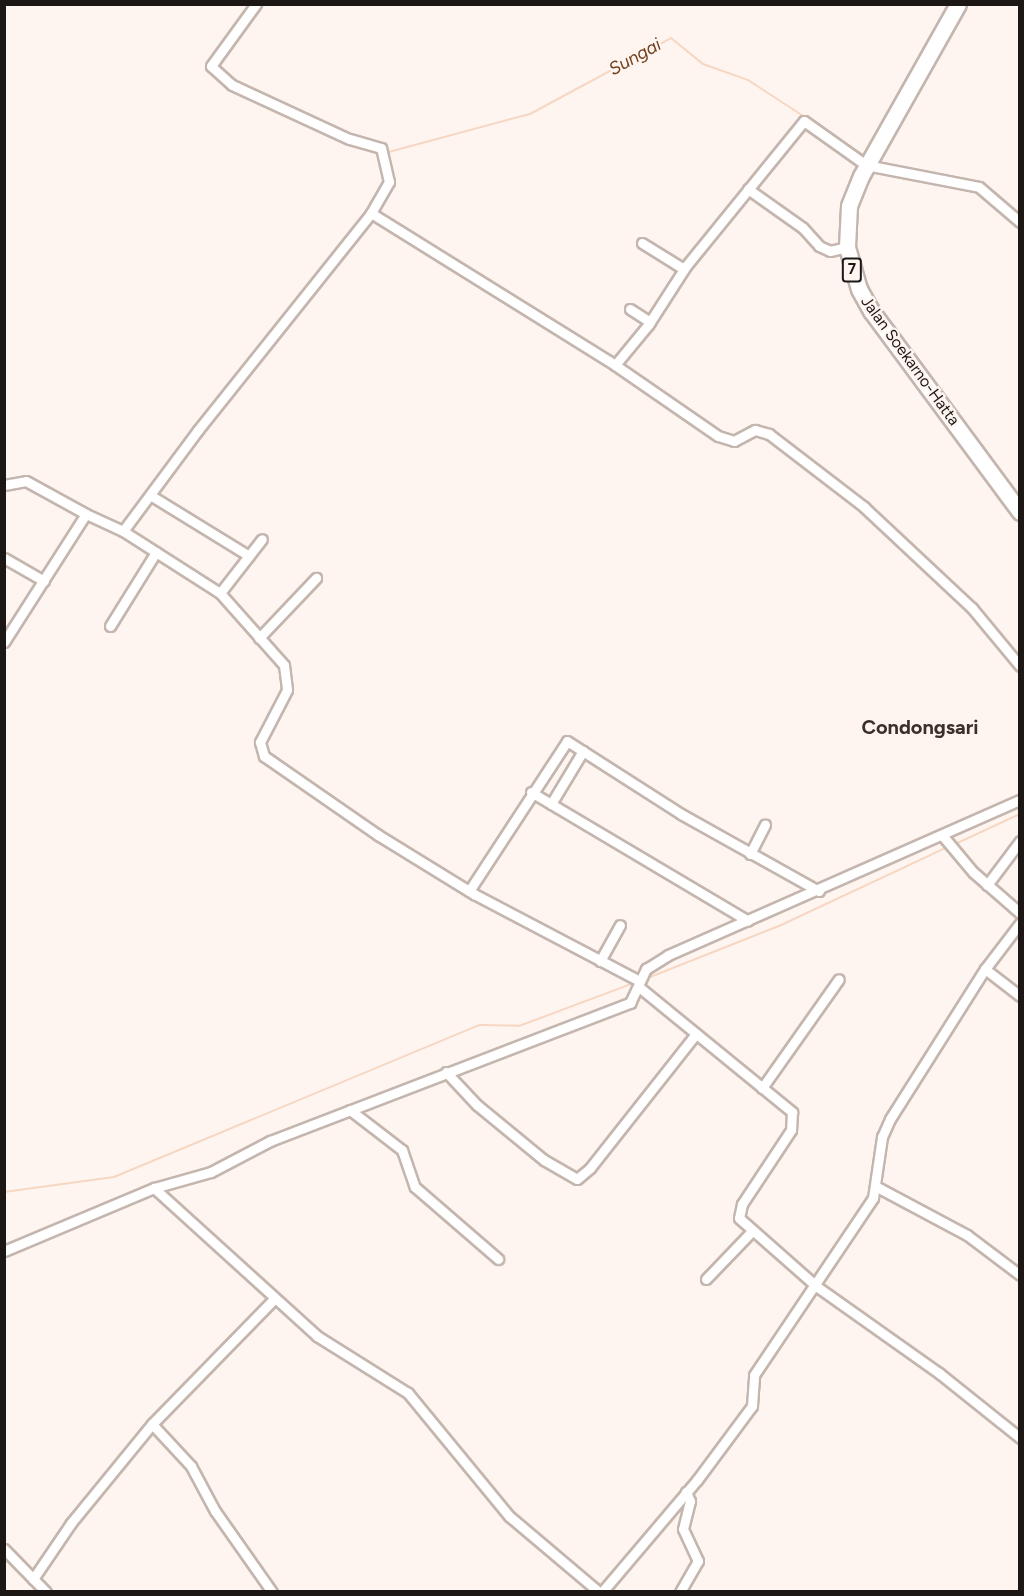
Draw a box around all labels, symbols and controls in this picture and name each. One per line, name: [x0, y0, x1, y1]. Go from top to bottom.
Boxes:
water label: Sungai: [605, 34, 665, 80]
road number: 7: [842, 258, 862, 282]
street label: Jalan Soekarno-Hatta: [857, 293, 963, 429]
district label: Condongsari: [861, 715, 979, 739]

